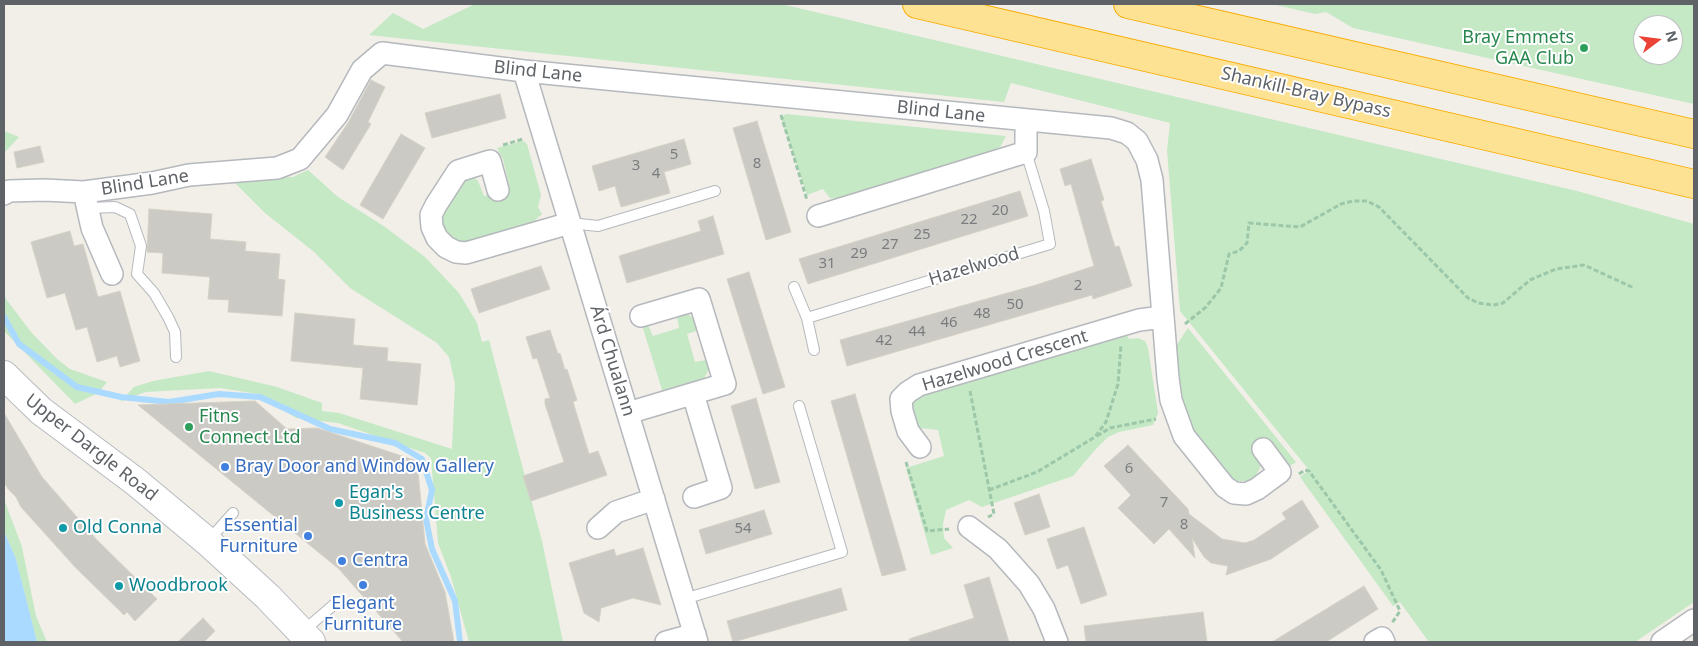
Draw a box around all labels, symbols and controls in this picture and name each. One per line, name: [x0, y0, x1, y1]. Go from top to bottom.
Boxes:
north arrow: [1633, 15, 1683, 65]
place label: Bray Emmets GAA Club: [1462, 27, 1574, 70]
text: N: [1661, 28, 1683, 44]
marker: Bray Emmets GAA Club: [1578, 42, 1590, 54]
street label: Blind Lane: [493, 57, 583, 87]
street label: Shankill-Bray Bypass: [1219, 63, 1393, 123]
street label: Blind Lane: [896, 97, 986, 127]
house number: 5: [670, 146, 678, 164]
house number: 8: [753, 155, 761, 173]
house number: 3: [632, 157, 640, 175]
street label: Blind Lane: [100, 165, 190, 201]
house number: 4: [652, 165, 660, 183]
house number: 20: [991, 202, 1009, 220]
house number: 22: [960, 211, 978, 229]
house number: 25: [913, 226, 931, 244]
house number: 27: [881, 236, 899, 254]
street label: Hazelwood: [926, 243, 1022, 291]
house number: 29: [850, 245, 868, 263]
house number: 31: [818, 255, 836, 273]
house number: 2: [1074, 277, 1082, 295]
house number: 50: [1006, 296, 1024, 314]
street label: Árd Chualann: [585, 303, 639, 419]
house number: 48: [973, 305, 991, 323]
house number: 46: [940, 314, 958, 332]
house number: 44: [908, 323, 926, 341]
street label: Hazelwood Crescent: [920, 326, 1090, 396]
house number: 42: [875, 332, 893, 350]
street label: Upper Dargle Road: [21, 390, 161, 506]
place label: Fitns Connect Ltd: [199, 406, 300, 448]
marker: Fitns Connect Ltd: [183, 421, 195, 433]
place label: Bray Door and Window Gallery: [235, 456, 494, 478]
house number: 6: [1125, 460, 1133, 478]
marker: Bray Door and Window Gallery: [219, 461, 231, 473]
place label: Egan's Business Centre: [349, 482, 485, 524]
house number: 7: [1160, 494, 1168, 512]
marker: Egan's Business Centre: [333, 497, 345, 509]
place label: Essential Furniture: [219, 515, 298, 558]
house number: 8: [1180, 516, 1188, 534]
place label: Old Conna: [73, 517, 162, 539]
house number: 54: [734, 520, 752, 538]
marker: Old Conna: [57, 522, 69, 534]
marker: Essential Furniture: [302, 530, 314, 542]
place label: Centra: [352, 550, 408, 572]
marker: Centra: [336, 555, 348, 567]
place label: Woodbrook: [129, 575, 228, 597]
marker: Elegant Furniture: [357, 579, 369, 591]
marker: Woodbrook: [113, 580, 125, 592]
place label: Elegant Furniture: [324, 593, 402, 636]

